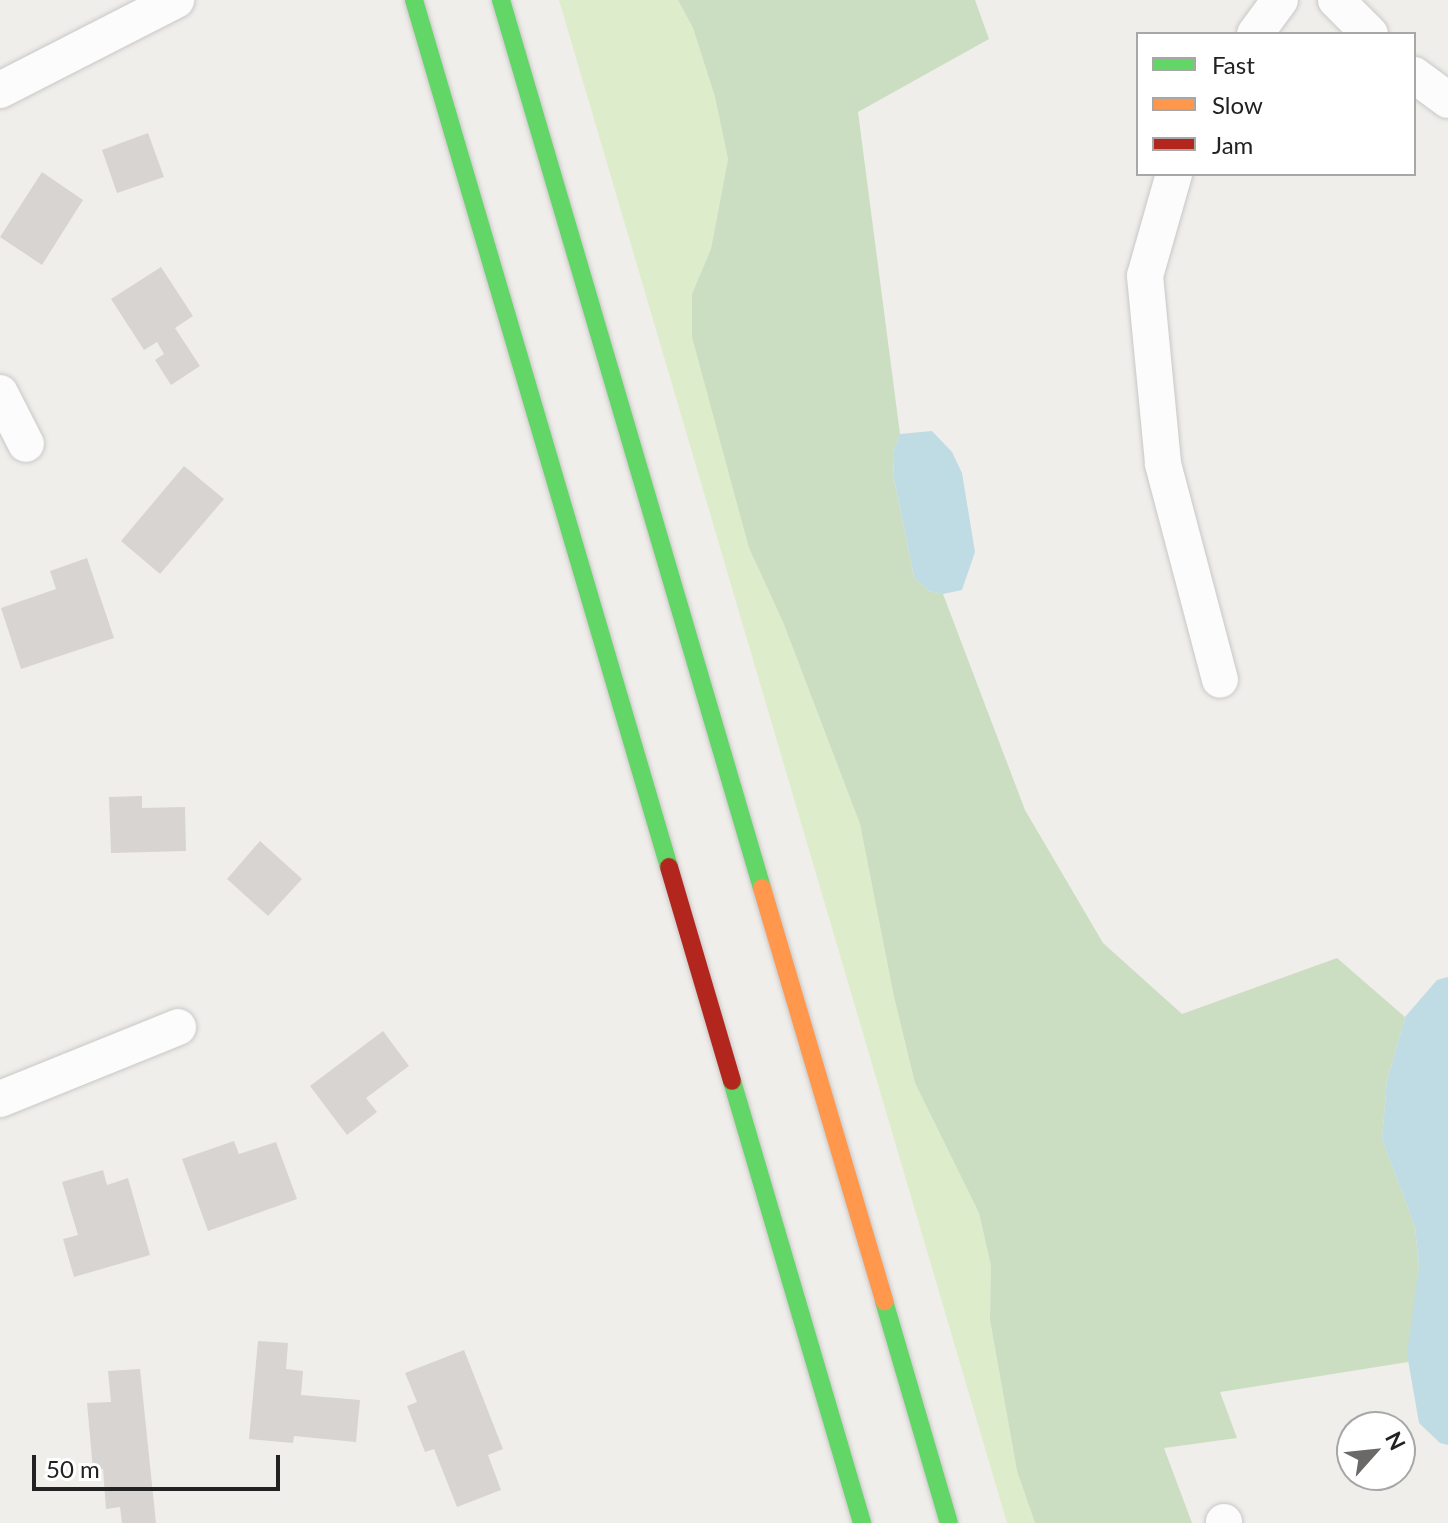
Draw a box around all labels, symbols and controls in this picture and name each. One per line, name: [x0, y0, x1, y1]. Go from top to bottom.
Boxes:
legend: [1136, 32, 1416, 176]
text: Fast: [1212, 50, 1255, 79]
text: Slow: [1212, 90, 1263, 119]
text: Jam: [1212, 130, 1253, 159]
north arrow: [1336, 1411, 1416, 1491]
text: N: [1380, 1427, 1412, 1454]
scale bar: [36, 1439, 284, 1489]
text: 50 m: [46, 1454, 100, 1483]

